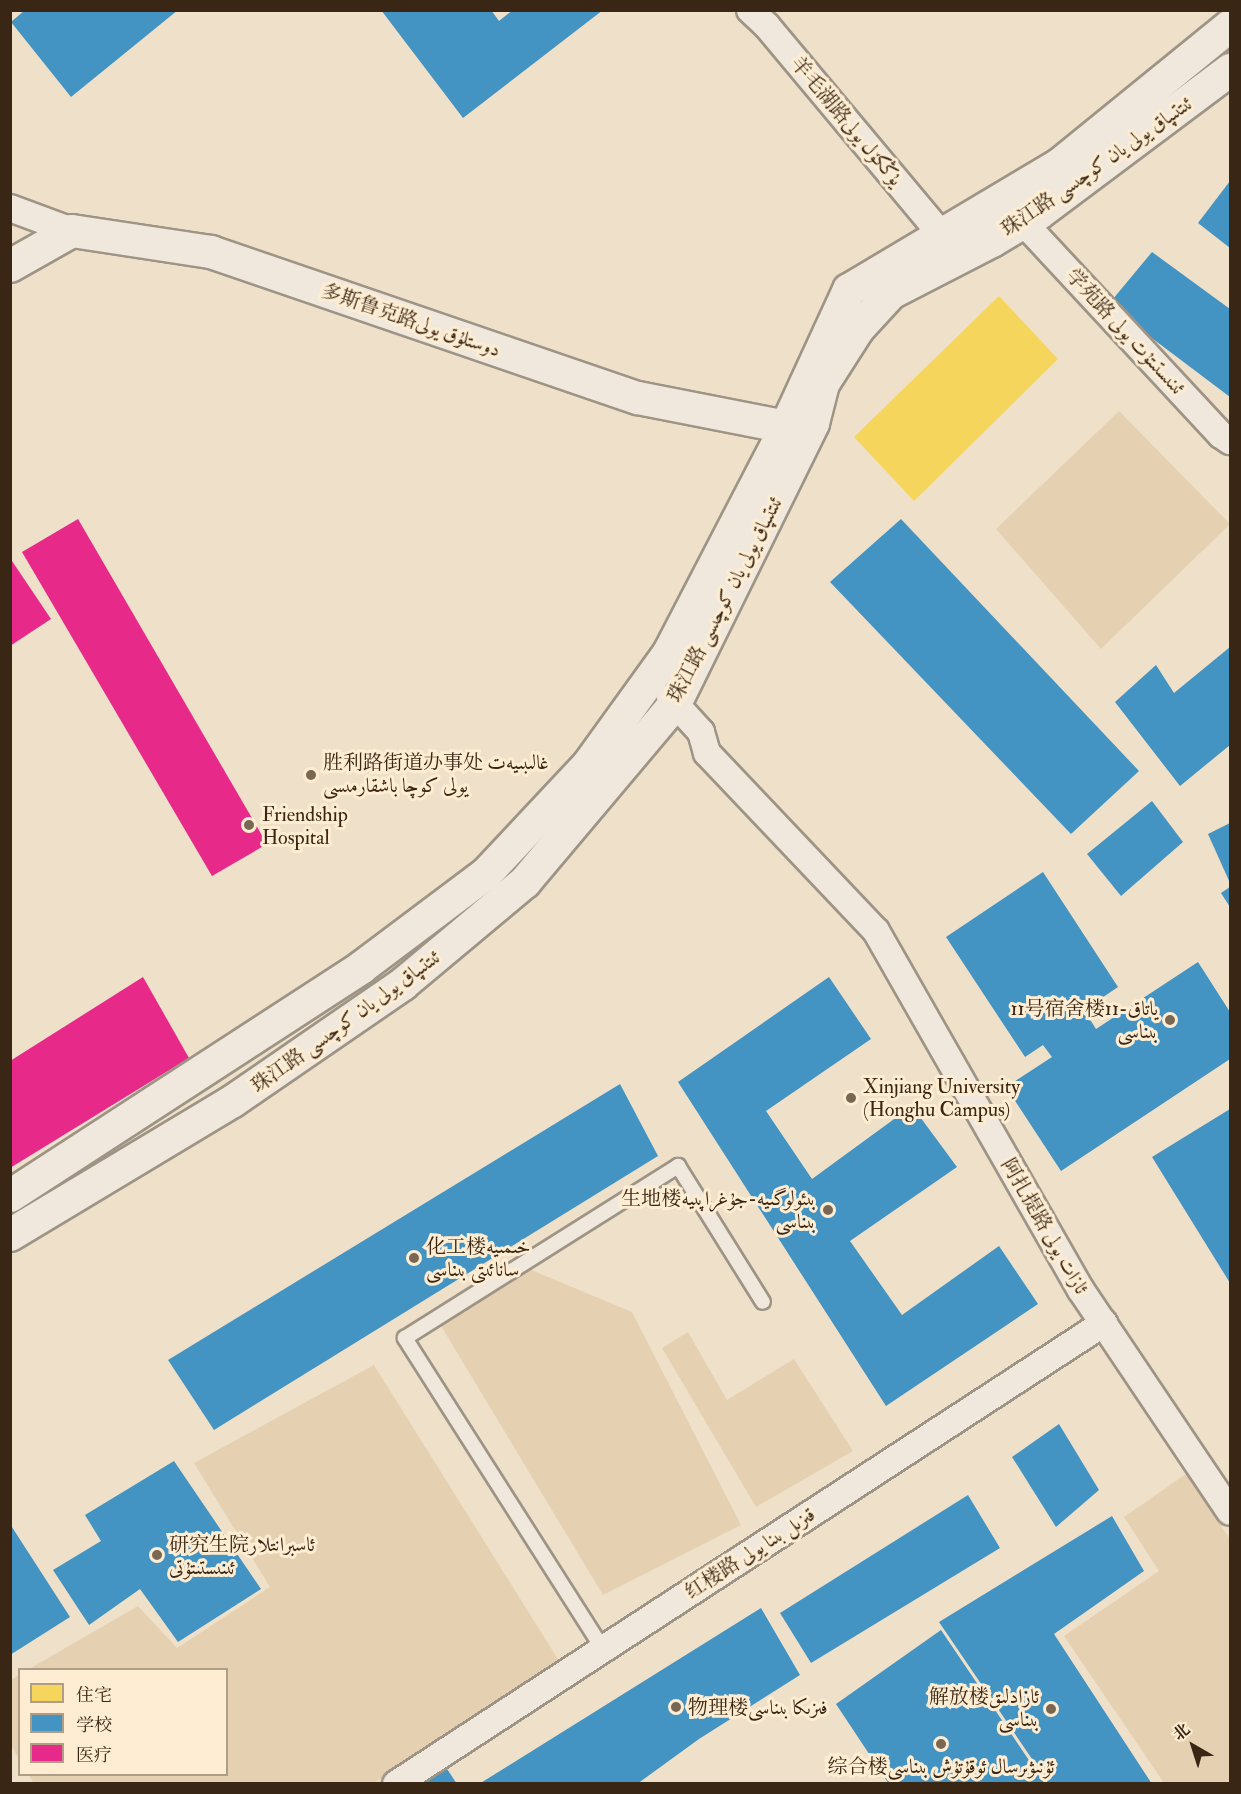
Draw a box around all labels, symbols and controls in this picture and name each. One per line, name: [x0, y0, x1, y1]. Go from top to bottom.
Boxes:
street label: 羊毛湖路يۇڭكۆل يولى: [786, 52, 908, 190]
street label: 珠江路 ئىتتىپاق يولى يان كوچىسى: [997, 91, 1197, 241]
street label: 学苑路 ئىنىستىتۇت يولى: [1061, 264, 1191, 400]
street label: 多斯鲁克路دوستلۇق يولى: [318, 278, 504, 362]
street label: 珠江路 ئىتتىپاق يولى يان كوچىسى: [662, 492, 788, 706]
place label: 胜利路街道办事处 غالىبىيەت يولى كوچا باشقارمىسى: [323, 751, 549, 798]
marker: 胜利路街道办事处 غالىبىيەت يولى كوچا باشقارمىسى: [304, 768, 318, 782]
place label: Friendship Hospital: [262, 802, 348, 849]
marker: Friendship Hospital: [240, 816, 258, 834]
street label: 珠江路 ئىتتىپاق يولى يان كوچىسى: [247, 944, 445, 1098]
place label: 11号宿舍楼11-ياتاق بىناسى: [1010, 996, 1158, 1043]
marker: 11号宿舍楼11-ياتاق بىناسى: [1163, 1013, 1177, 1027]
place label: Xinjiang University (Honghu Campus): [863, 1074, 1020, 1121]
marker: Xinjiang University (Honghu Campus): [844, 1091, 858, 1105]
street label: 阿扎提路 ئازات يولى: [996, 1154, 1094, 1298]
place label: 生地楼بىئولوگىيە-جۇغراپىيە بىناسى: [621, 1186, 816, 1233]
marker: 生地楼بىئولوگىيە-جۇغراپىيە بىناسى: [821, 1203, 835, 1217]
place label: 化工楼خىمىيە سانائىتى بىناسى: [426, 1234, 531, 1281]
marker: 化工楼خىمىيە سانائىتى بىناسى: [407, 1251, 421, 1265]
street label: 红楼路 قىزىل بىنا يولى: [680, 1502, 820, 1604]
place label: 研究生院ئاسبرانتلار ئىنىستىتۇتى: [169, 1532, 315, 1579]
marker: 研究生院ئاسبرانتلار ئىنىستىتۇتى: [150, 1548, 164, 1562]
legend: [18, 1668, 228, 1776]
text: 住宅: [76, 1684, 112, 1707]
place label: 解放楼ئازادلىق بىناسى: [929, 1685, 1039, 1732]
place label: 物理楼فىزىكا بىناسى: [688, 1695, 828, 1719]
marker: 物理楼فىزىكا بىناسى: [669, 1700, 683, 1714]
marker: 解放楼ئازادلىق بىناسى: [1044, 1702, 1058, 1716]
text: 学校: [76, 1714, 112, 1737]
north arrow: [1163, 1716, 1223, 1776]
text: 北: [1169, 1719, 1194, 1745]
marker: 综合楼ئۇنىۋىرسال ئوقۇتۇش بىناسى: [934, 1737, 948, 1751]
text: 医疗: [76, 1744, 112, 1767]
place label: 综合楼ئۇنىۋىرسال ئوقۇتۇش بىناسى: [828, 1754, 1054, 1778]

